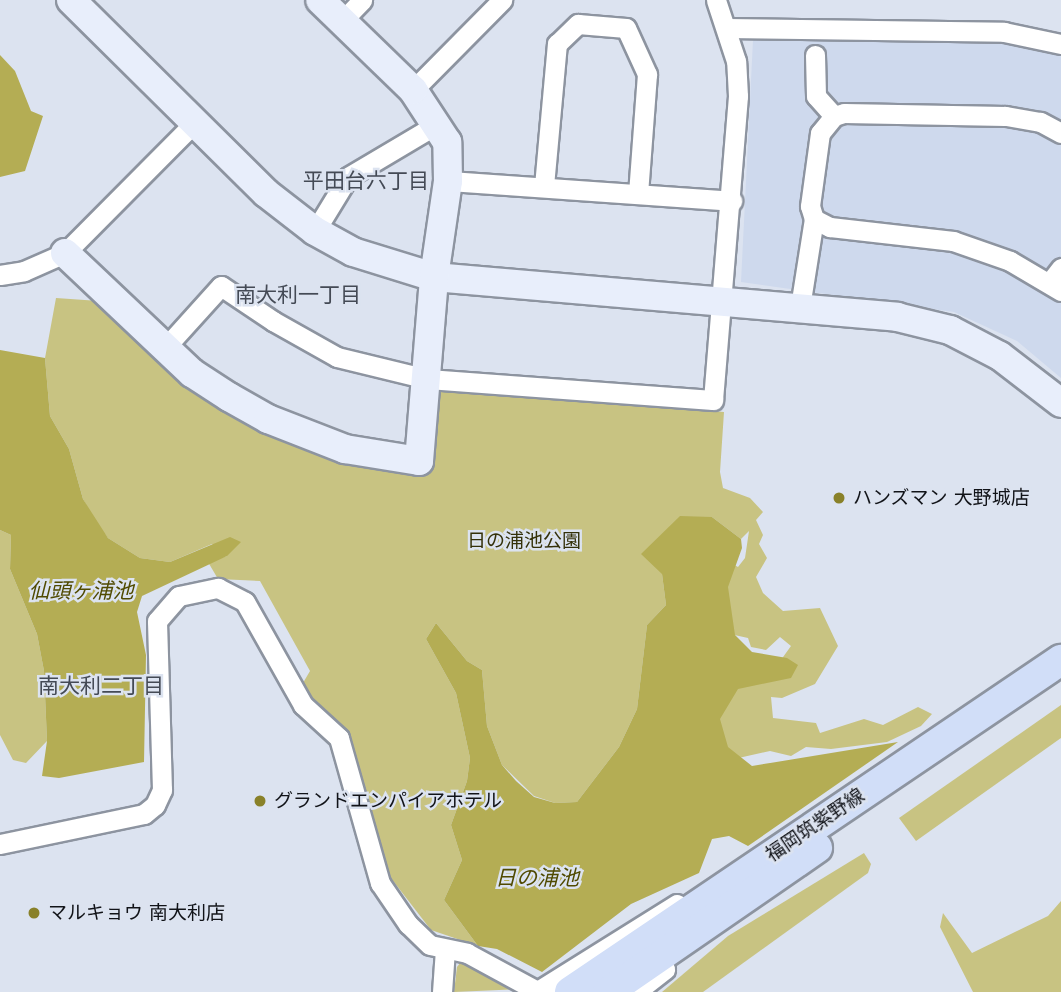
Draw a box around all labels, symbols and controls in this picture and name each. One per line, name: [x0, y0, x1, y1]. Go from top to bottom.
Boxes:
district label: 平田台六丁目: [303, 168, 429, 194]
district label: 南大利一丁目: [235, 282, 361, 308]
place label: ハンズマン 大野城店: [853, 487, 1030, 509]
marker: ハンズマン 大野城店: [831, 490, 847, 506]
park label: 日の浦池公園: [467, 530, 581, 552]
water label: 仙頭ヶ浦池: [29, 578, 133, 604]
district label: 南大利二丁目: [38, 673, 164, 699]
street label: 福岡筑紫野線: [761, 784, 869, 866]
place label: グランドエンパイアホテル: [274, 790, 502, 812]
marker: グランドエンパイアホテル: [252, 793, 268, 809]
water label: 日の浦池: [495, 865, 579, 891]
place label: マルキョウ 南大利店: [48, 902, 225, 924]
marker: マルキョウ 南大利店: [26, 905, 42, 921]

